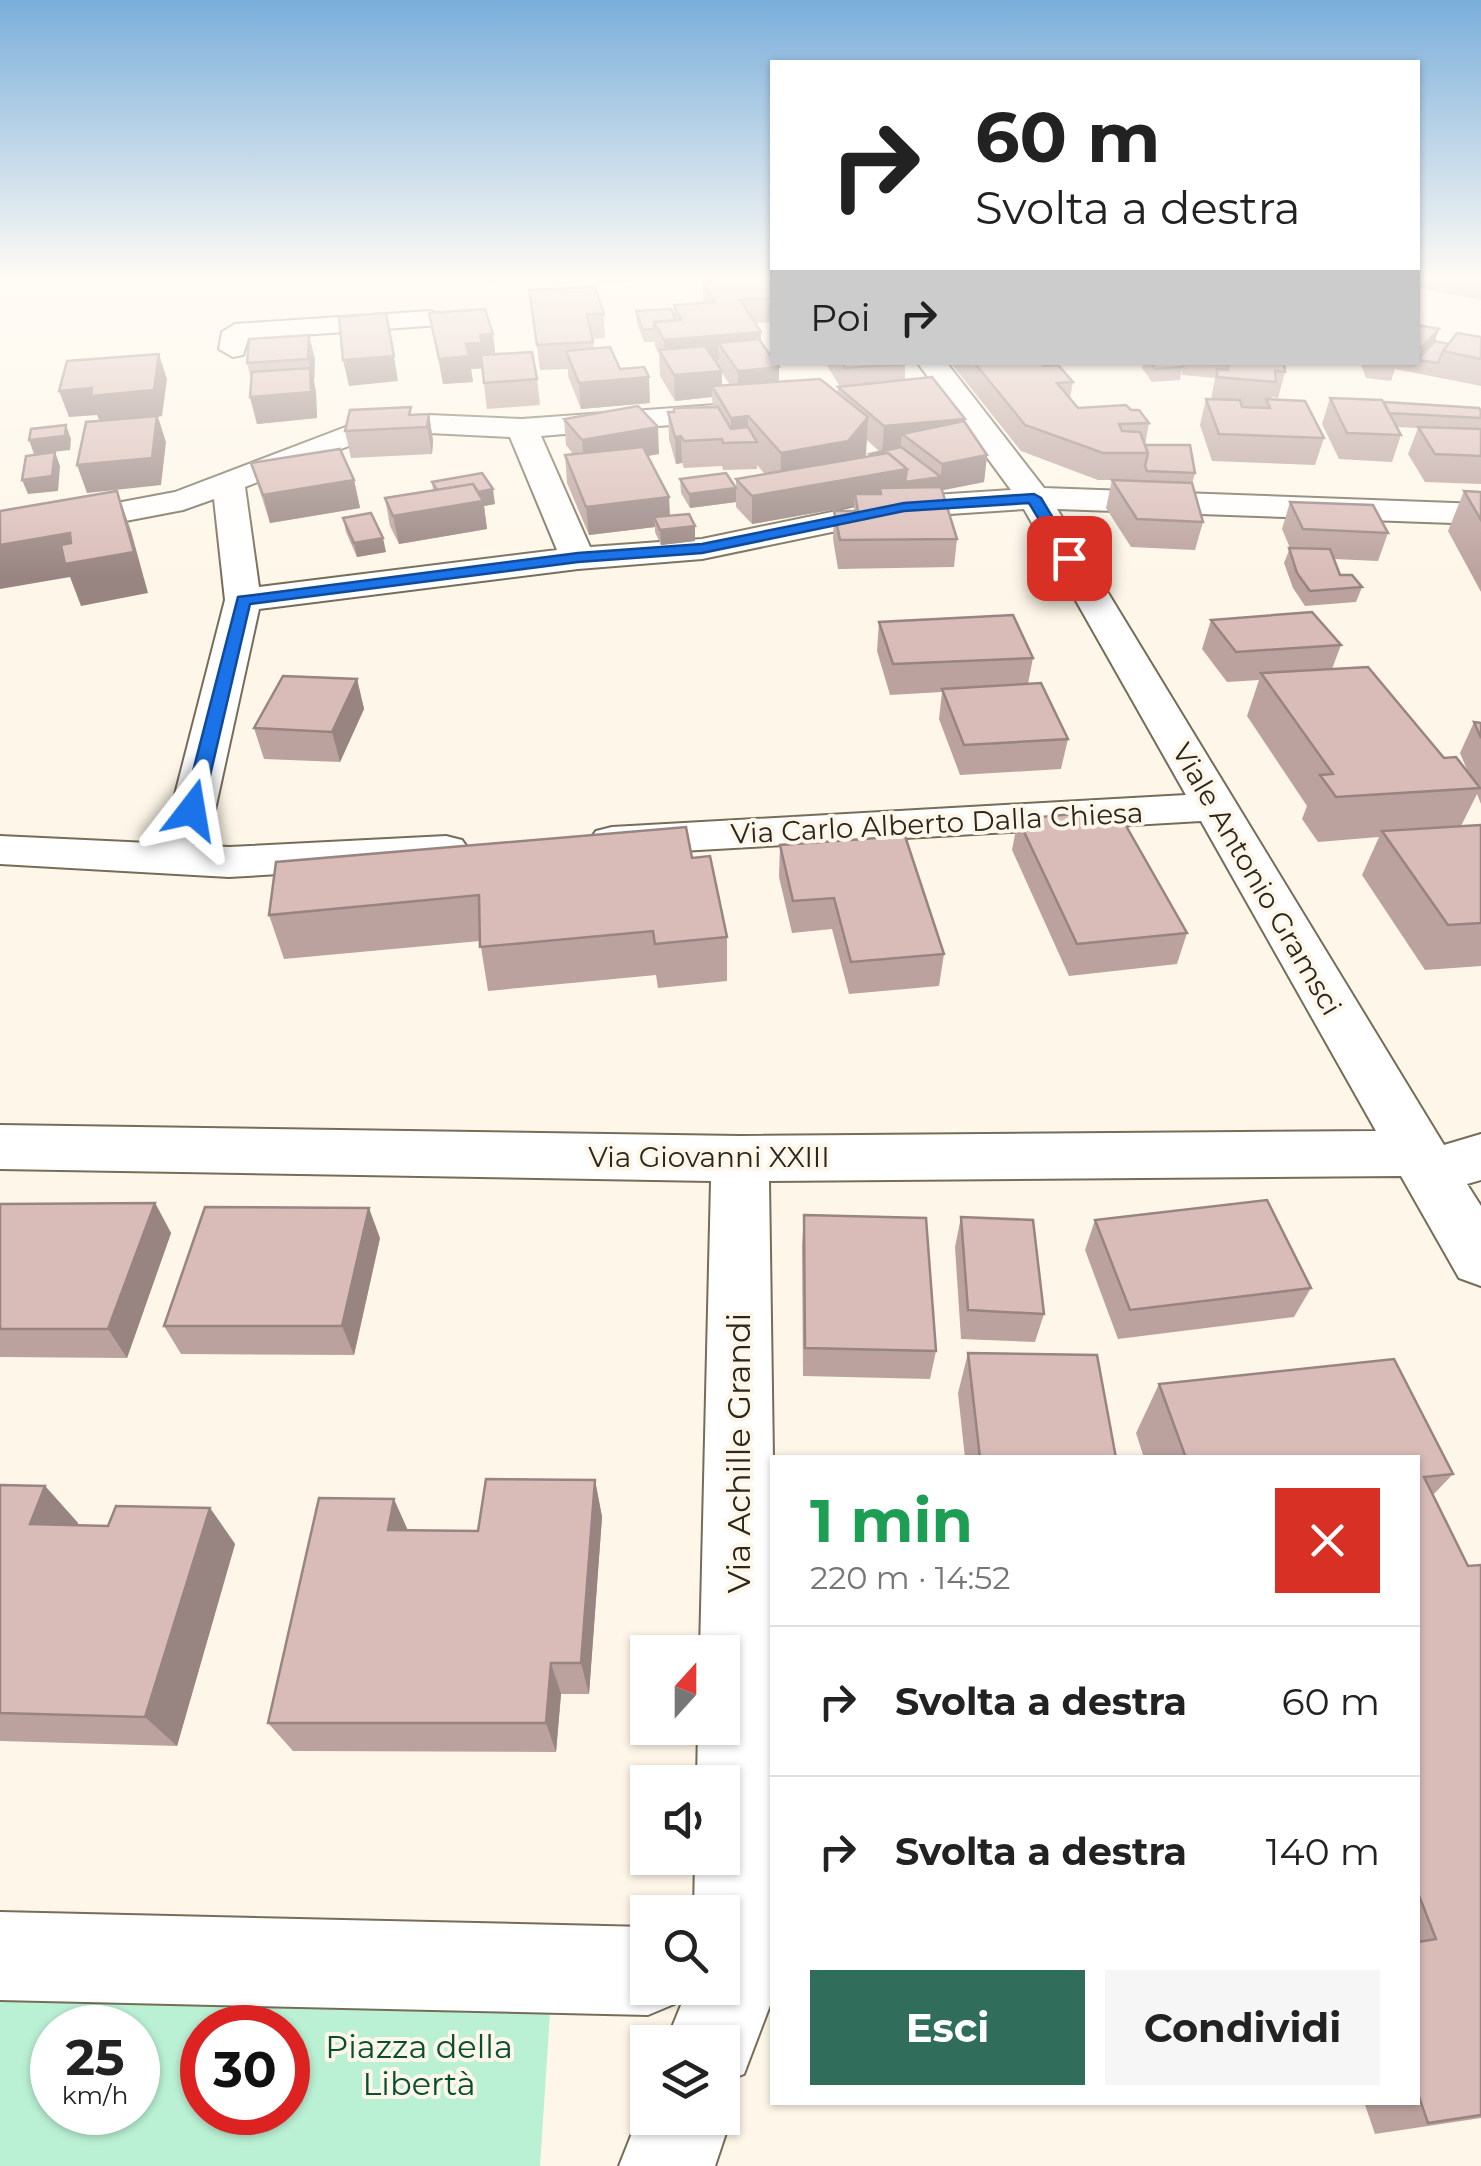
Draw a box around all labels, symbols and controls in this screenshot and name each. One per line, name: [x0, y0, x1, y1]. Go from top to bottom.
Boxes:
text: 60 m: [975, 94, 1160, 180]
icon: right: [810, 100, 940, 230]
text: Svolta a destra: [975, 180, 1301, 235]
icon: right: [891, 290, 946, 345]
text: Poi: [810, 294, 871, 341]
pin: [1027, 516, 1112, 601]
icon: arrive: [1042, 531, 1097, 586]
street label: Viale Antonio Gramsci: [1165, 737, 1349, 1021]
position arrow: [140, 758, 244, 862]
street label: Via Carlo Alberto Dalla Chiesa: [730, 795, 1144, 851]
street label: Via Giovanni XXIII: [588, 1140, 830, 1174]
street label: Via Achille Grandi: [719, 1313, 758, 1593]
text: 1 min: [810, 1484, 973, 1557]
button: close: [1275, 1488, 1380, 1593]
text: 220 m · 14:52: [810, 1558, 1010, 1597]
north arrow: [630, 1635, 740, 1745]
map controls: [630, 1635, 740, 2135]
icon: right: [810, 1674, 865, 1729]
text: Svolta a destra: [895, 1678, 1187, 1725]
text: 60 m: [1281, 1678, 1380, 1725]
button: sound: [630, 1765, 740, 1875]
icon: right: [810, 1824, 865, 1879]
text: Svolta a destra: [895, 1828, 1187, 1875]
text: 140 m: [1266, 1828, 1380, 1875]
button: search: [630, 1895, 740, 2005]
button: Esci: [810, 1970, 1085, 2085]
button: Condividi: [1105, 1970, 1380, 2085]
speed limit sign: 30: [180, 2005, 310, 2135]
button: layers: [630, 2025, 740, 2135]
text: 25: [65, 2027, 125, 2088]
park label: Piazza della Libertà: [325, 2027, 513, 2103]
text: km/h: [62, 2080, 128, 2110]

